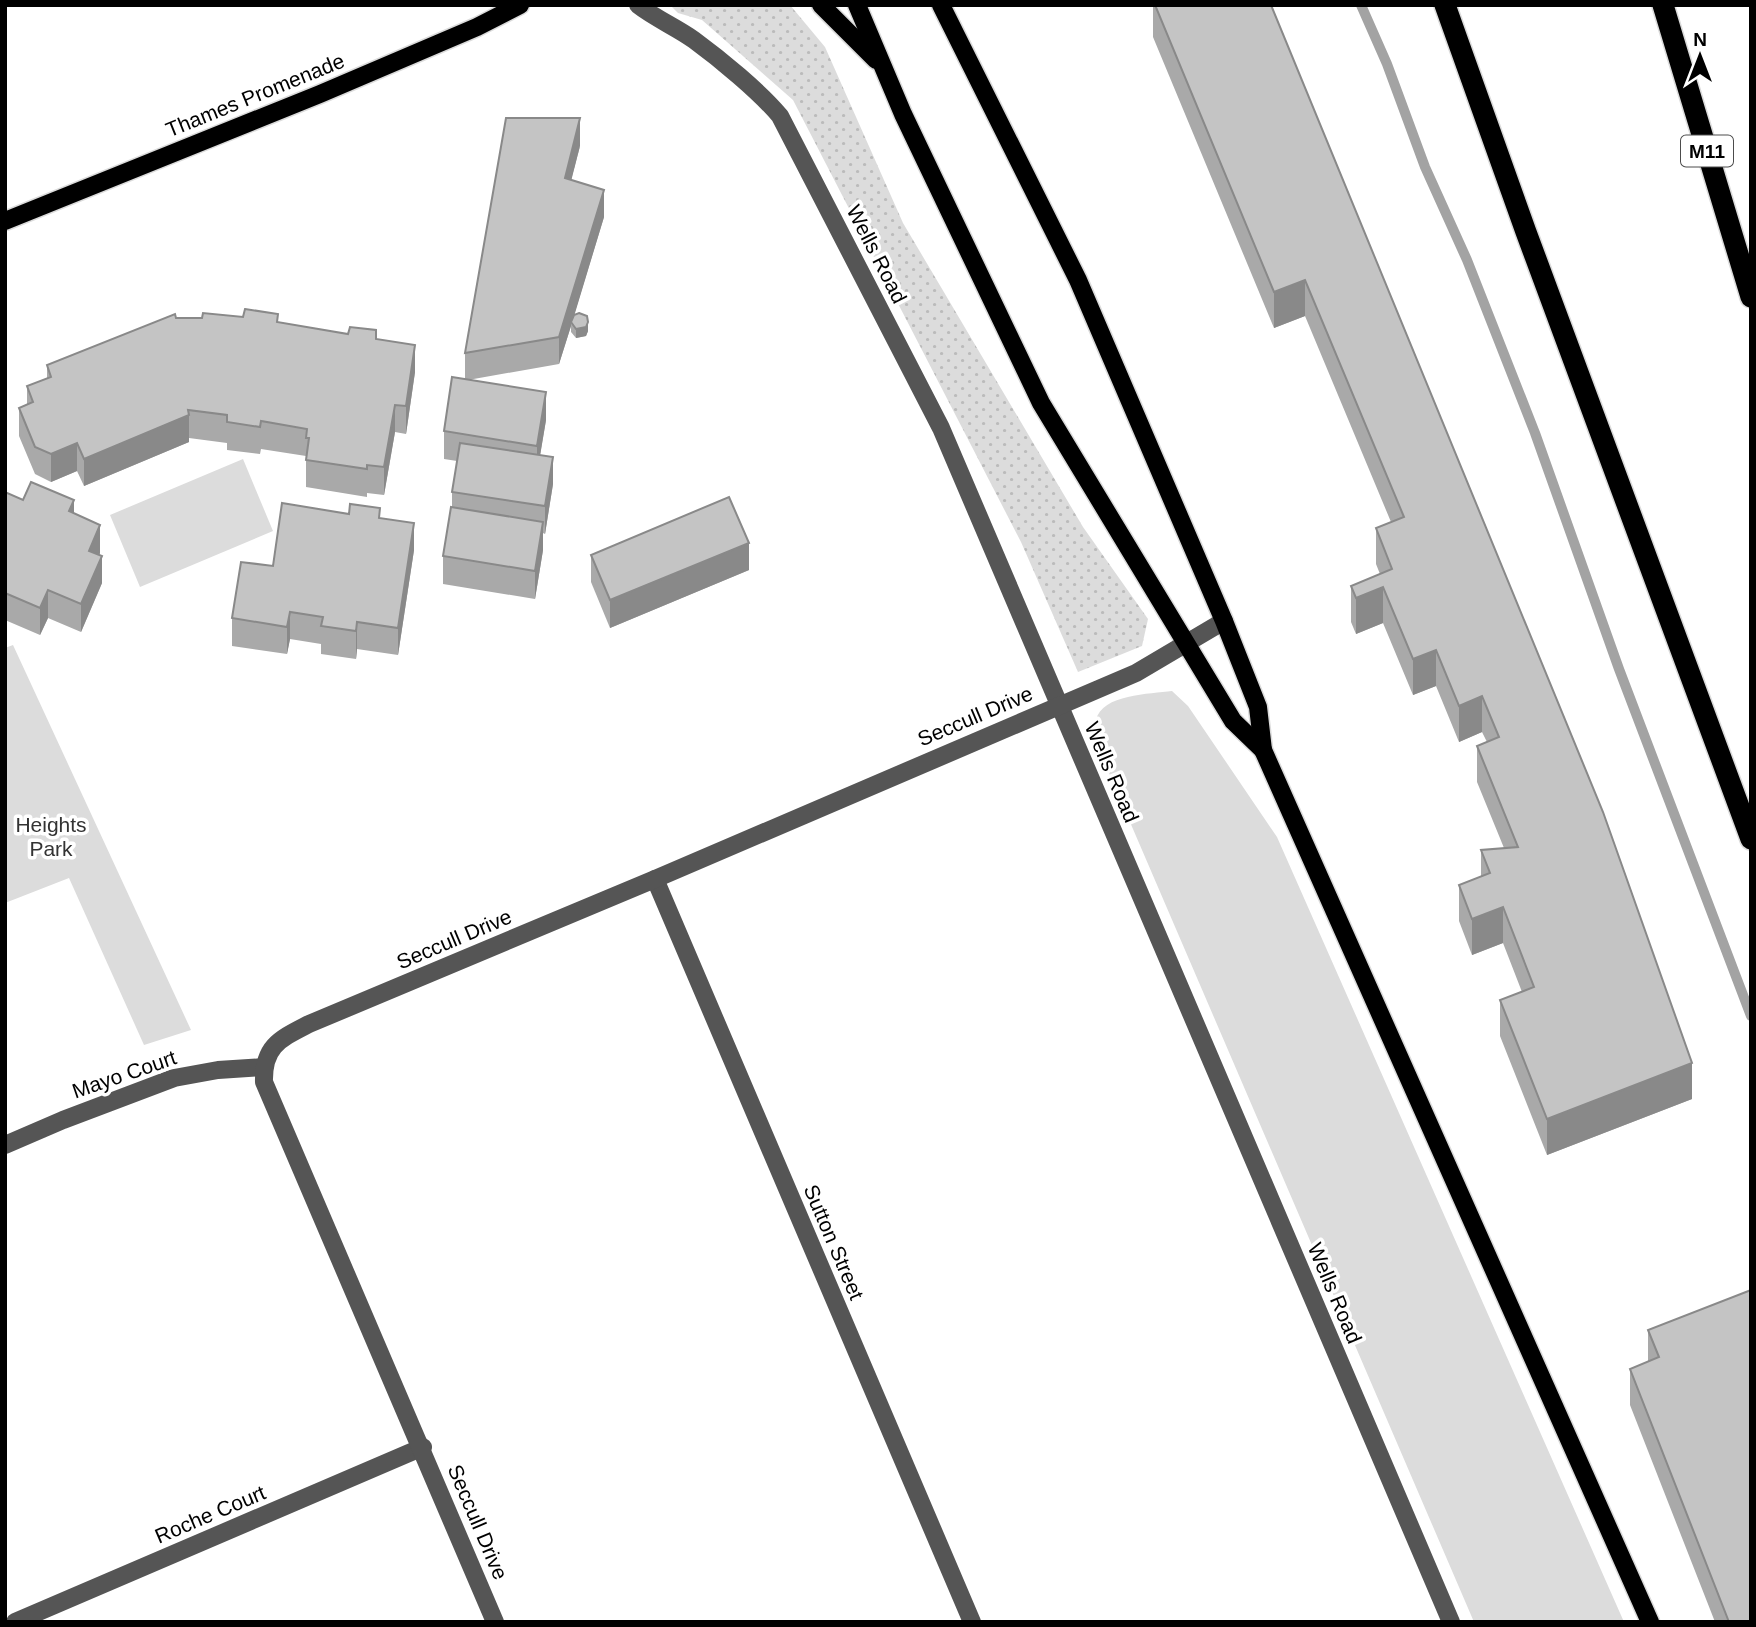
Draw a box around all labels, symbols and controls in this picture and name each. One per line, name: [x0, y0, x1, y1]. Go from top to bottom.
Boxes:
north arrow: [1665, 21, 1735, 91]
text: N: [1693, 29, 1707, 50]
street label: Thames Promenade: [162, 49, 348, 141]
road number: M11: [1681, 136, 1733, 167]
street label: Wells Road: [842, 201, 912, 307]
street label: Seccull Drive: [914, 681, 1036, 751]
street label: Wells Road: [1081, 718, 1143, 826]
park label: Heights Park: [15, 813, 87, 860]
street label: Seccull Drive: [393, 904, 515, 974]
street label: Mayo Court: [69, 1045, 179, 1103]
street label: Sutton Street: [799, 1181, 869, 1303]
street label: Wells Road: [1304, 1239, 1366, 1347]
street label: Seccull Drive: [443, 1461, 513, 1583]
street label: Roche Court: [151, 1480, 269, 1548]

